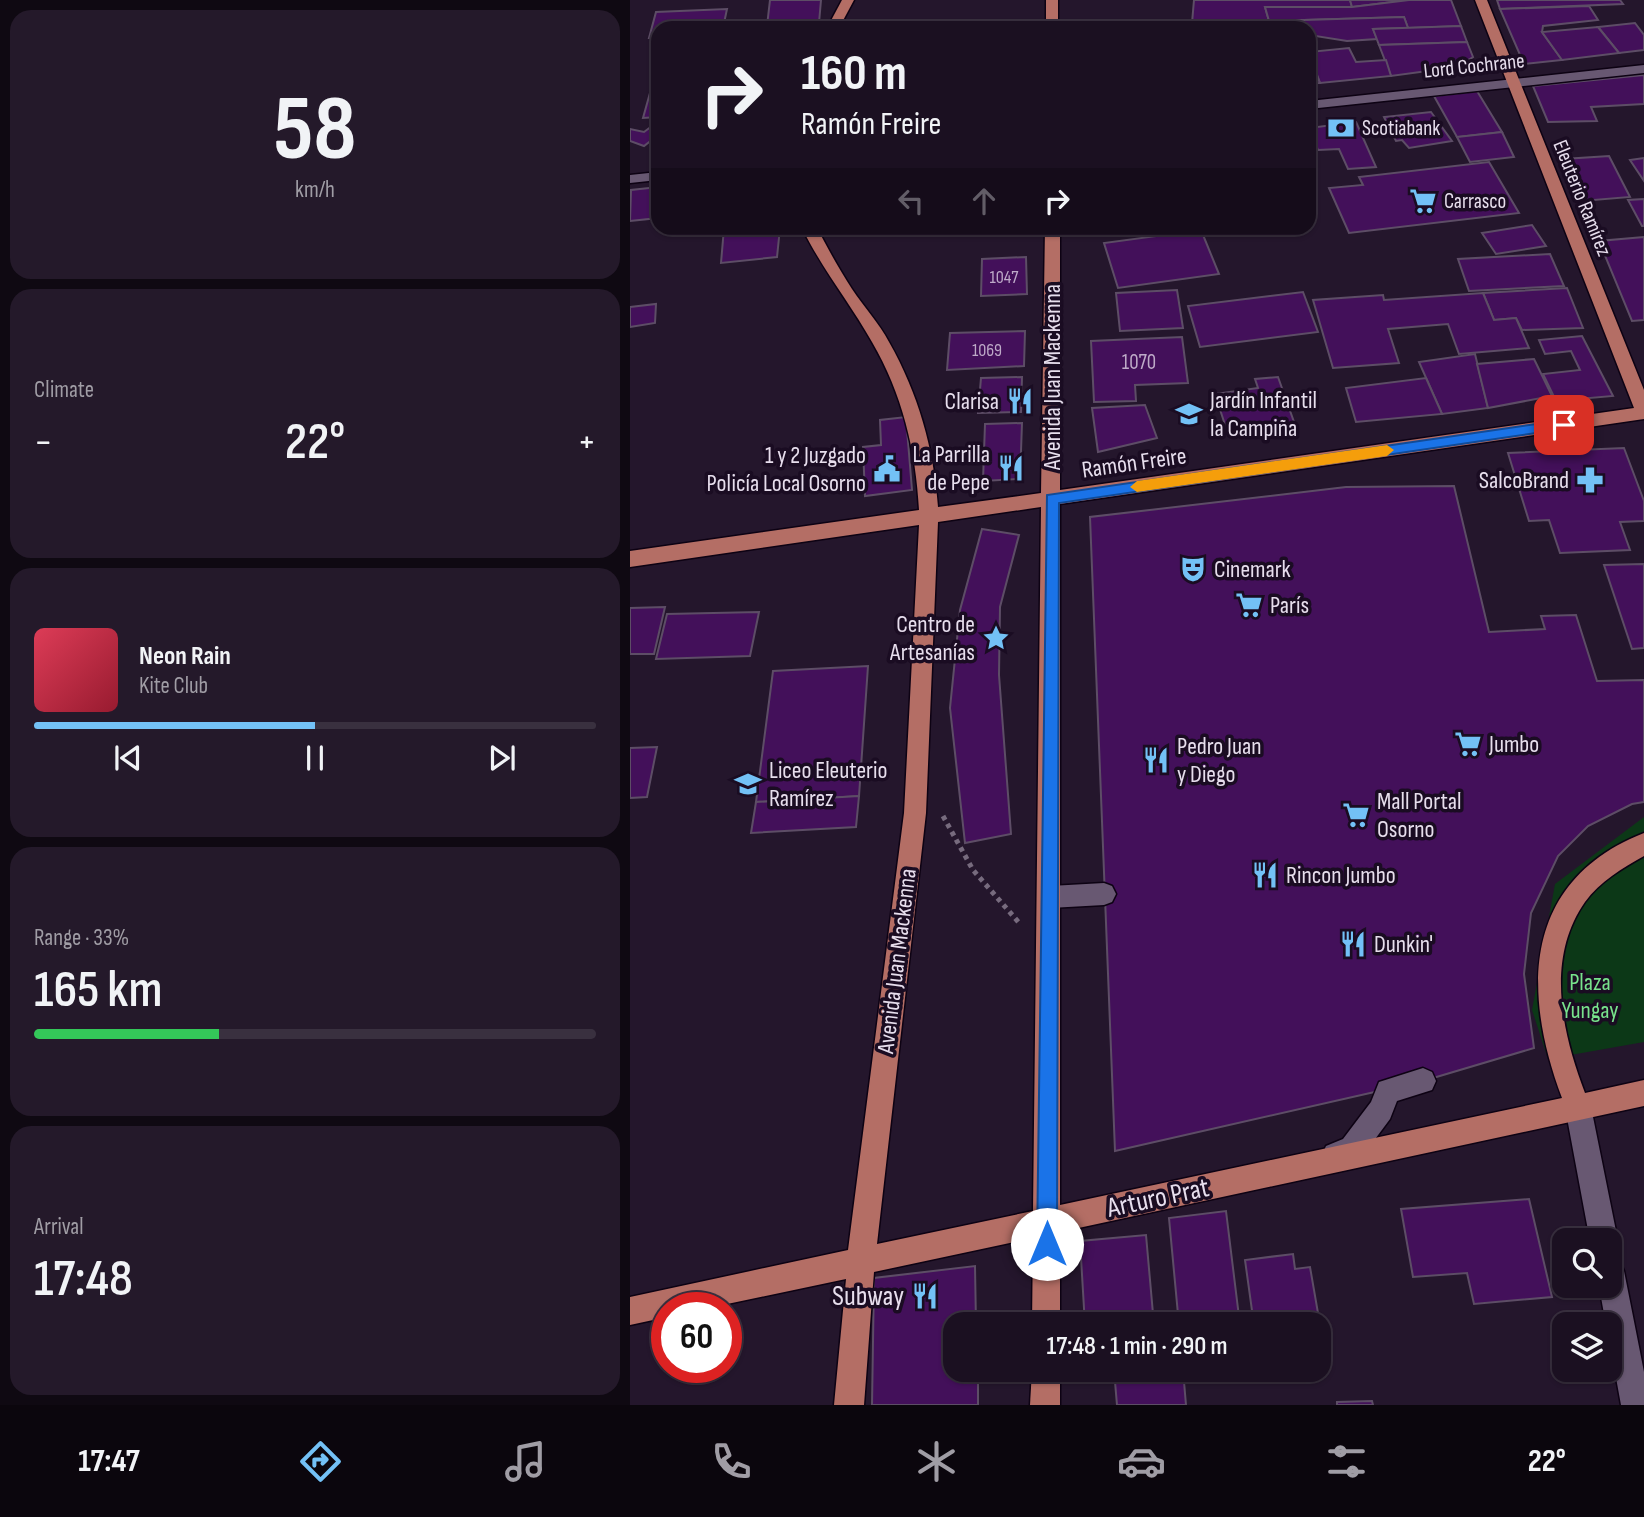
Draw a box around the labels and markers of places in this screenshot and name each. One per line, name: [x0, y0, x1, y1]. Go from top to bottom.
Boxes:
bank icon: Scotiabank: [1326, 113, 1356, 143]
place label: Scotiabank: [1362, 116, 1440, 141]
supermarket icon: Carrasco: [1408, 186, 1438, 216]
place label: Carrasco: [1444, 189, 1506, 214]
restaurant icon: Clarisa: [1005, 386, 1035, 416]
place label: Jardín Infantil la Campiña: [1209, 386, 1317, 443]
place label: Clarisa: [945, 387, 999, 416]
pin: [1534, 395, 1594, 455]
school or university icon: Jardín Infantil la Campiña: [1174, 399, 1204, 429]
place label: La Parrilla de Pepe: [913, 440, 990, 497]
place label: 1 y 2 Juzgado Policía Local Osorno: [706, 441, 866, 498]
restaurant icon: La Parrilla de Pepe: [996, 453, 1026, 483]
public building icon: 1 y 2 Juzgado Policía Local Osorno: [872, 454, 902, 484]
pharmacy icon: SalcoBrand: [1575, 465, 1605, 495]
place label: SalcoBrand: [1479, 466, 1569, 495]
theatre icon: Cinemark: [1178, 554, 1208, 584]
place label: Cinemark: [1214, 555, 1291, 584]
supermarket icon: París: [1234, 590, 1264, 620]
place label: París: [1270, 591, 1309, 620]
place label: Centro de Artesanías: [889, 610, 975, 667]
place icon: Centro de Artesanías: [981, 623, 1011, 653]
supermarket icon: Jumbo: [1453, 729, 1483, 759]
place label: Jumbo: [1488, 730, 1539, 759]
place label: Pedro Juan y Diego: [1177, 732, 1262, 789]
restaurant icon: Pedro Juan y Diego: [1141, 745, 1171, 775]
place label: Liceo Eleuterio Ramírez: [769, 756, 887, 813]
school or university icon: Liceo Eleuterio Ramírez: [733, 769, 763, 799]
place label: Mall Portal Osorno: [1377, 787, 1461, 844]
supermarket icon: Mall Portal Osorno: [1341, 800, 1371, 830]
restaurant icon: Rincon Jumbo: [1250, 860, 1280, 890]
place label: Rincon Jumbo: [1286, 861, 1396, 890]
restaurant icon: Dunkin': [1338, 929, 1368, 959]
place label: Dunkin': [1374, 930, 1433, 959]
place label: Subway: [832, 1280, 904, 1313]
restaurant icon: Subway: [910, 1281, 940, 1311]

